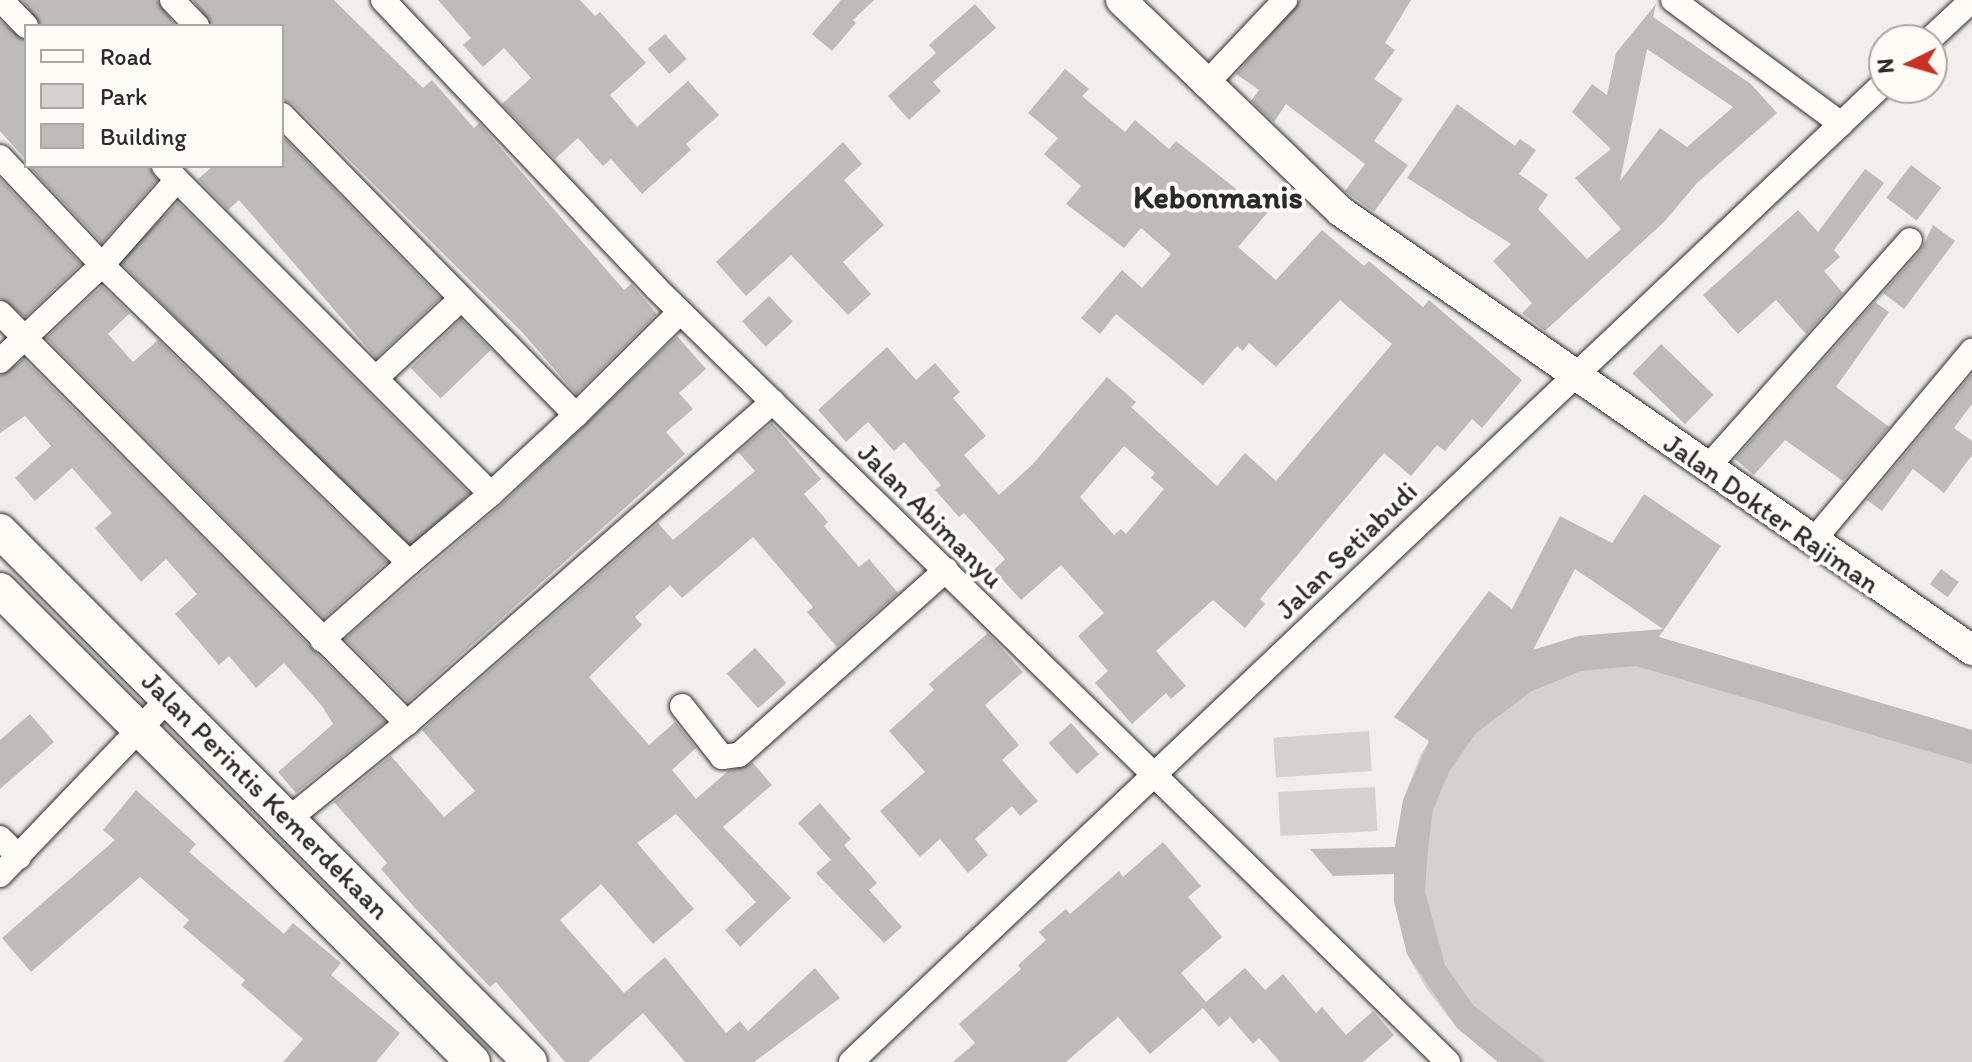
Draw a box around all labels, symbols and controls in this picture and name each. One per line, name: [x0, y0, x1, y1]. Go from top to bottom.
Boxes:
legend: [24, 24, 284, 168]
north arrow: [1868, 24, 1948, 104]
text: Road: [100, 42, 152, 71]
text: N: [1871, 57, 1900, 75]
text: Park: [100, 82, 147, 111]
text: Building: [100, 122, 187, 151]
district label: Kebonmanis: [1133, 178, 1303, 216]
street label: Jalan Dokter Rajiman: [1657, 425, 1887, 601]
street label: Jalan Abimanyu: [852, 436, 1010, 594]
street label: Jalan Setiabudi: [1268, 474, 1424, 626]
street label: Jalan Perintis Kemerdekaan: [136, 665, 396, 925]

